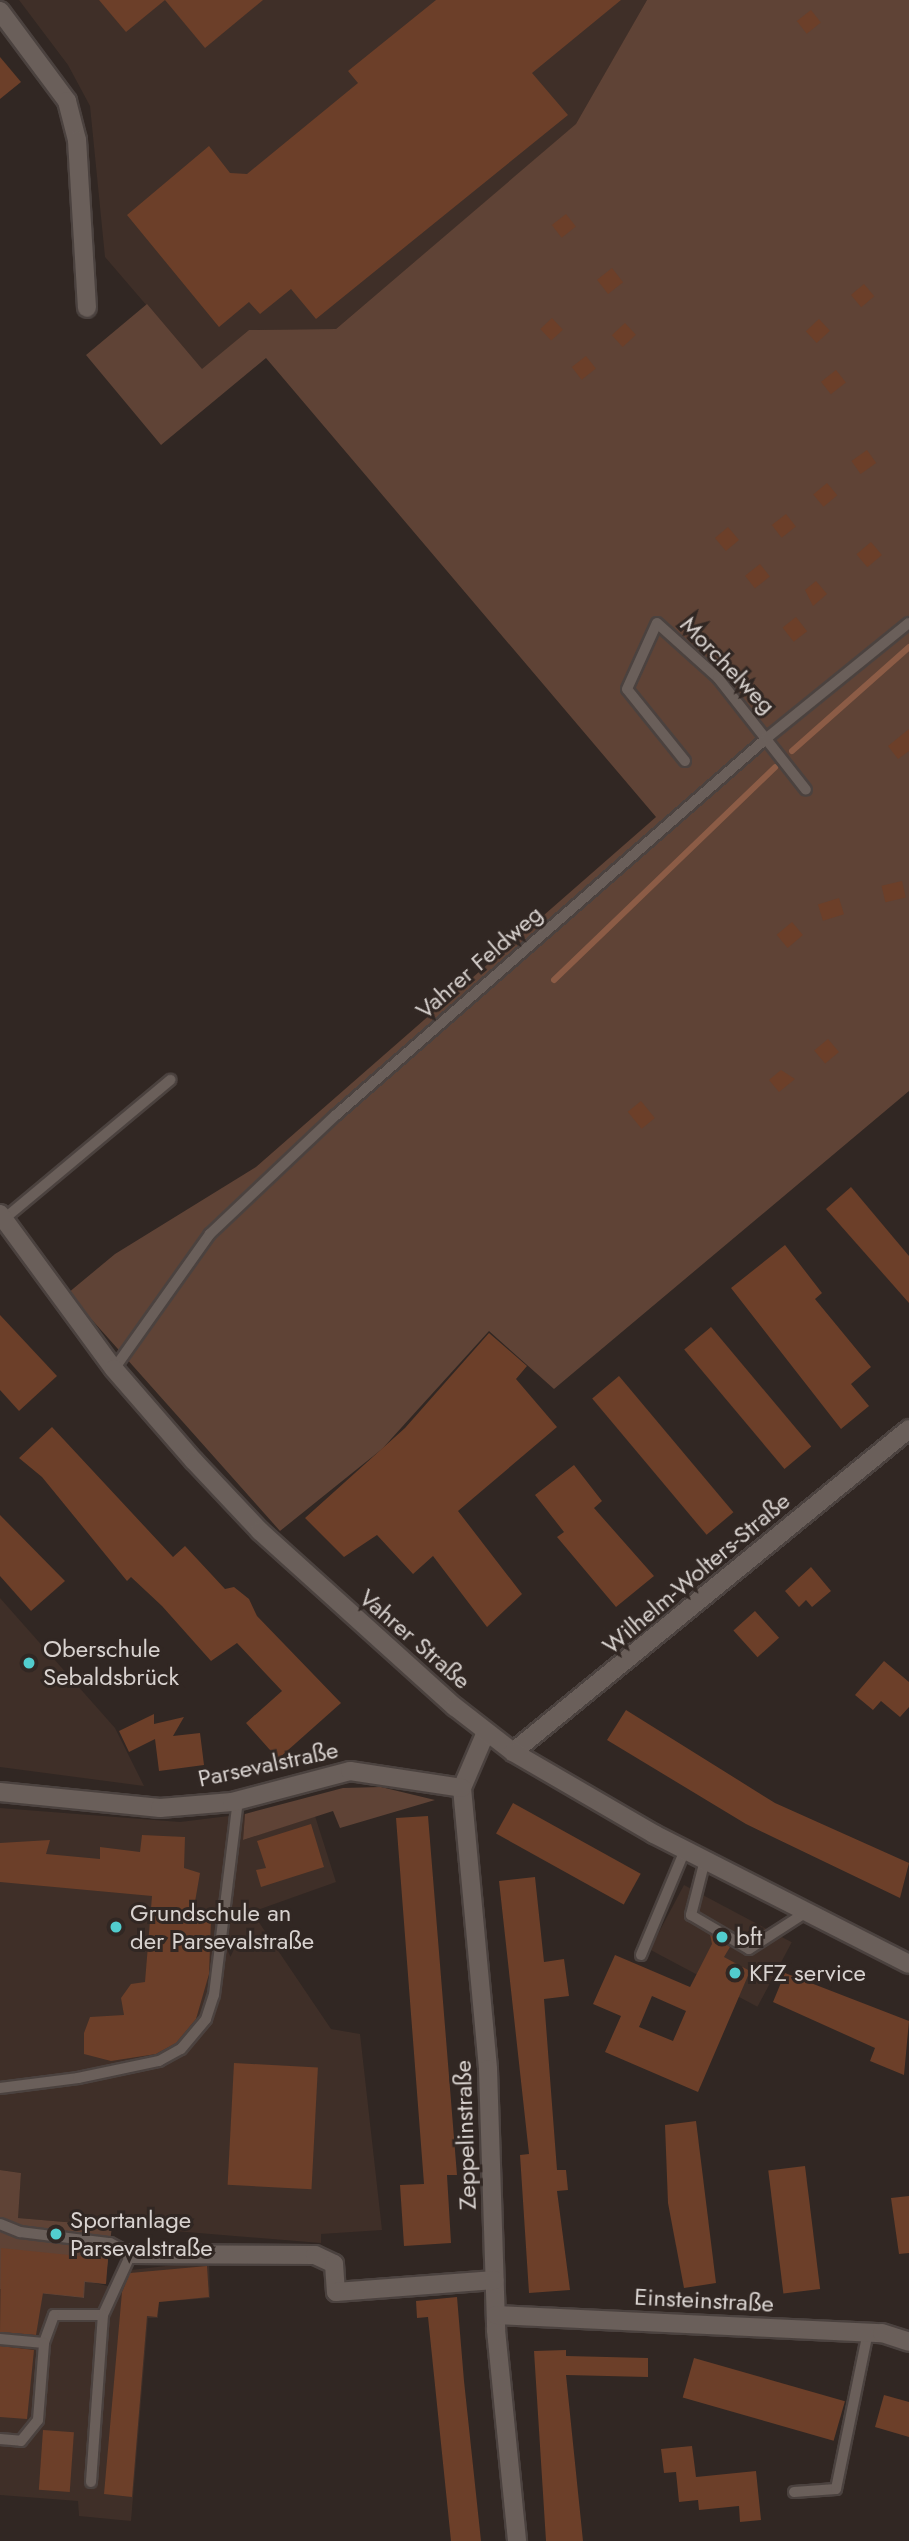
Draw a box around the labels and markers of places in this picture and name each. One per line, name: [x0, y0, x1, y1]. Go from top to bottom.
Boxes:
place label: Oberschule Sebaldsbrück: [43, 1635, 179, 1691]
marker: Oberschule Sebaldsbrück: [21, 1655, 37, 1671]
place label: Grundschule an der Parsevalstraße: [130, 1899, 314, 1955]
marker: Grundschule an der Parsevalstraße: [108, 1919, 124, 1935]
place label: bft: [736, 1923, 762, 1951]
marker: bft: [714, 1929, 730, 1945]
place label: KFZ service: [749, 1959, 866, 1987]
marker: KFZ service: [727, 1965, 743, 1981]
place label: Sportanlage Parsevalstraße: [70, 2206, 213, 2262]
marker: Sportanlage Parsevalstraße: [48, 2226, 64, 2242]

